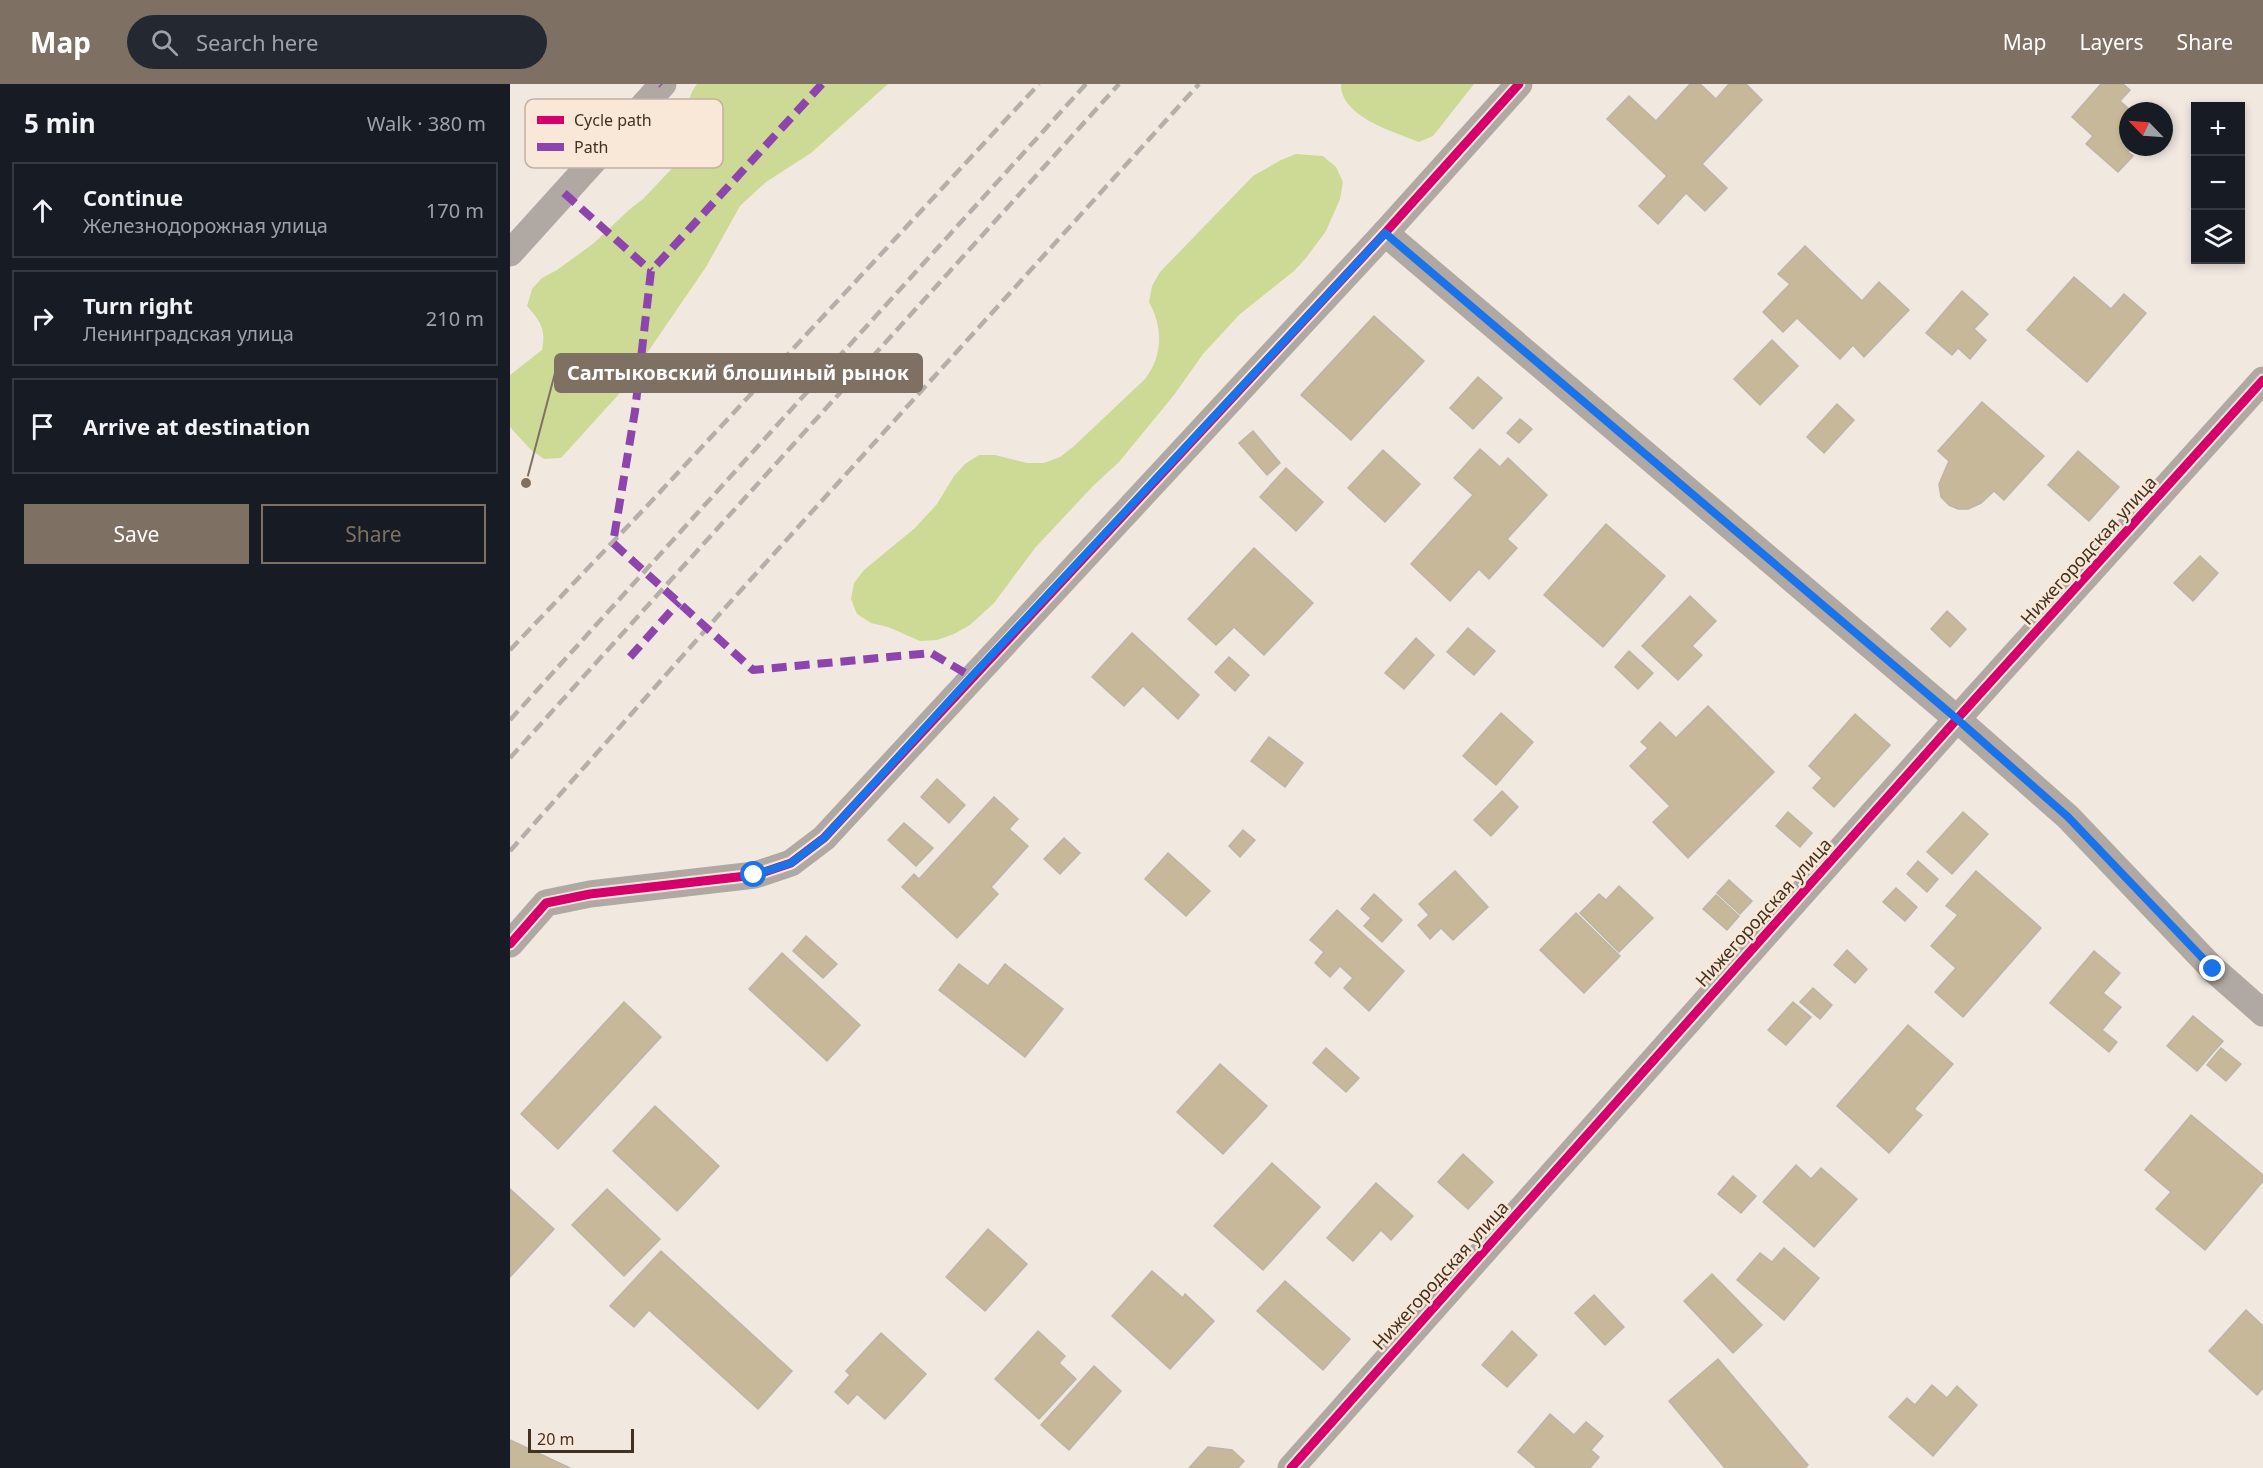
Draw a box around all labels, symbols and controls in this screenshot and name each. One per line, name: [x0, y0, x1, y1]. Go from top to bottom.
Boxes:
search box: [127, 15, 547, 69]
text: Map: [30, 23, 91, 61]
icon: search: [148, 26, 181, 59]
text: Search here: [196, 27, 318, 57]
text: Map: [2003, 28, 2047, 56]
text: Layers: [2080, 28, 2144, 56]
text: Share: [2177, 28, 2233, 56]
legend: [525, 99, 723, 168]
north arrow: [2119, 102, 2173, 156]
map controls: [2191, 102, 2245, 264]
button: +: [2191, 102, 2245, 156]
text: 5 min: [24, 105, 96, 141]
text: Cycle path: [574, 109, 652, 131]
text: Walk · 380 m: [367, 110, 486, 137]
text: Path: [574, 136, 608, 158]
button: −: [2191, 156, 2245, 210]
text: Continue: [83, 182, 183, 212]
icon: ahead: [26, 194, 59, 227]
text: 170 m: [426, 197, 484, 224]
button: layers: [2191, 210, 2245, 264]
text: Железнодорожная улица: [83, 212, 328, 239]
text: Turn right: [83, 290, 193, 320]
icon: right: [26, 302, 59, 335]
text: 210 m: [426, 305, 484, 332]
text: Ленинградская улица: [83, 320, 294, 347]
callout: Салтыковский блошиный рынок: [555, 354, 922, 392]
text: Салтыковский блошиный рынок: [567, 359, 910, 386]
icon: arrive: [26, 410, 59, 443]
text: Arrive at destination: [83, 411, 310, 441]
street label: Нижегородская улица: [2015, 470, 2161, 630]
button: Save: [24, 504, 249, 564]
button: Share: [261, 504, 486, 564]
street label: Нижегородская улица: [1690, 832, 1836, 992]
route start: [740, 861, 766, 887]
route end: [2199, 955, 2225, 981]
street label: Нижегородская улица: [1367, 1195, 1513, 1355]
scale bar: [528, 1426, 634, 1454]
text: 20 m: [537, 1428, 574, 1450]

